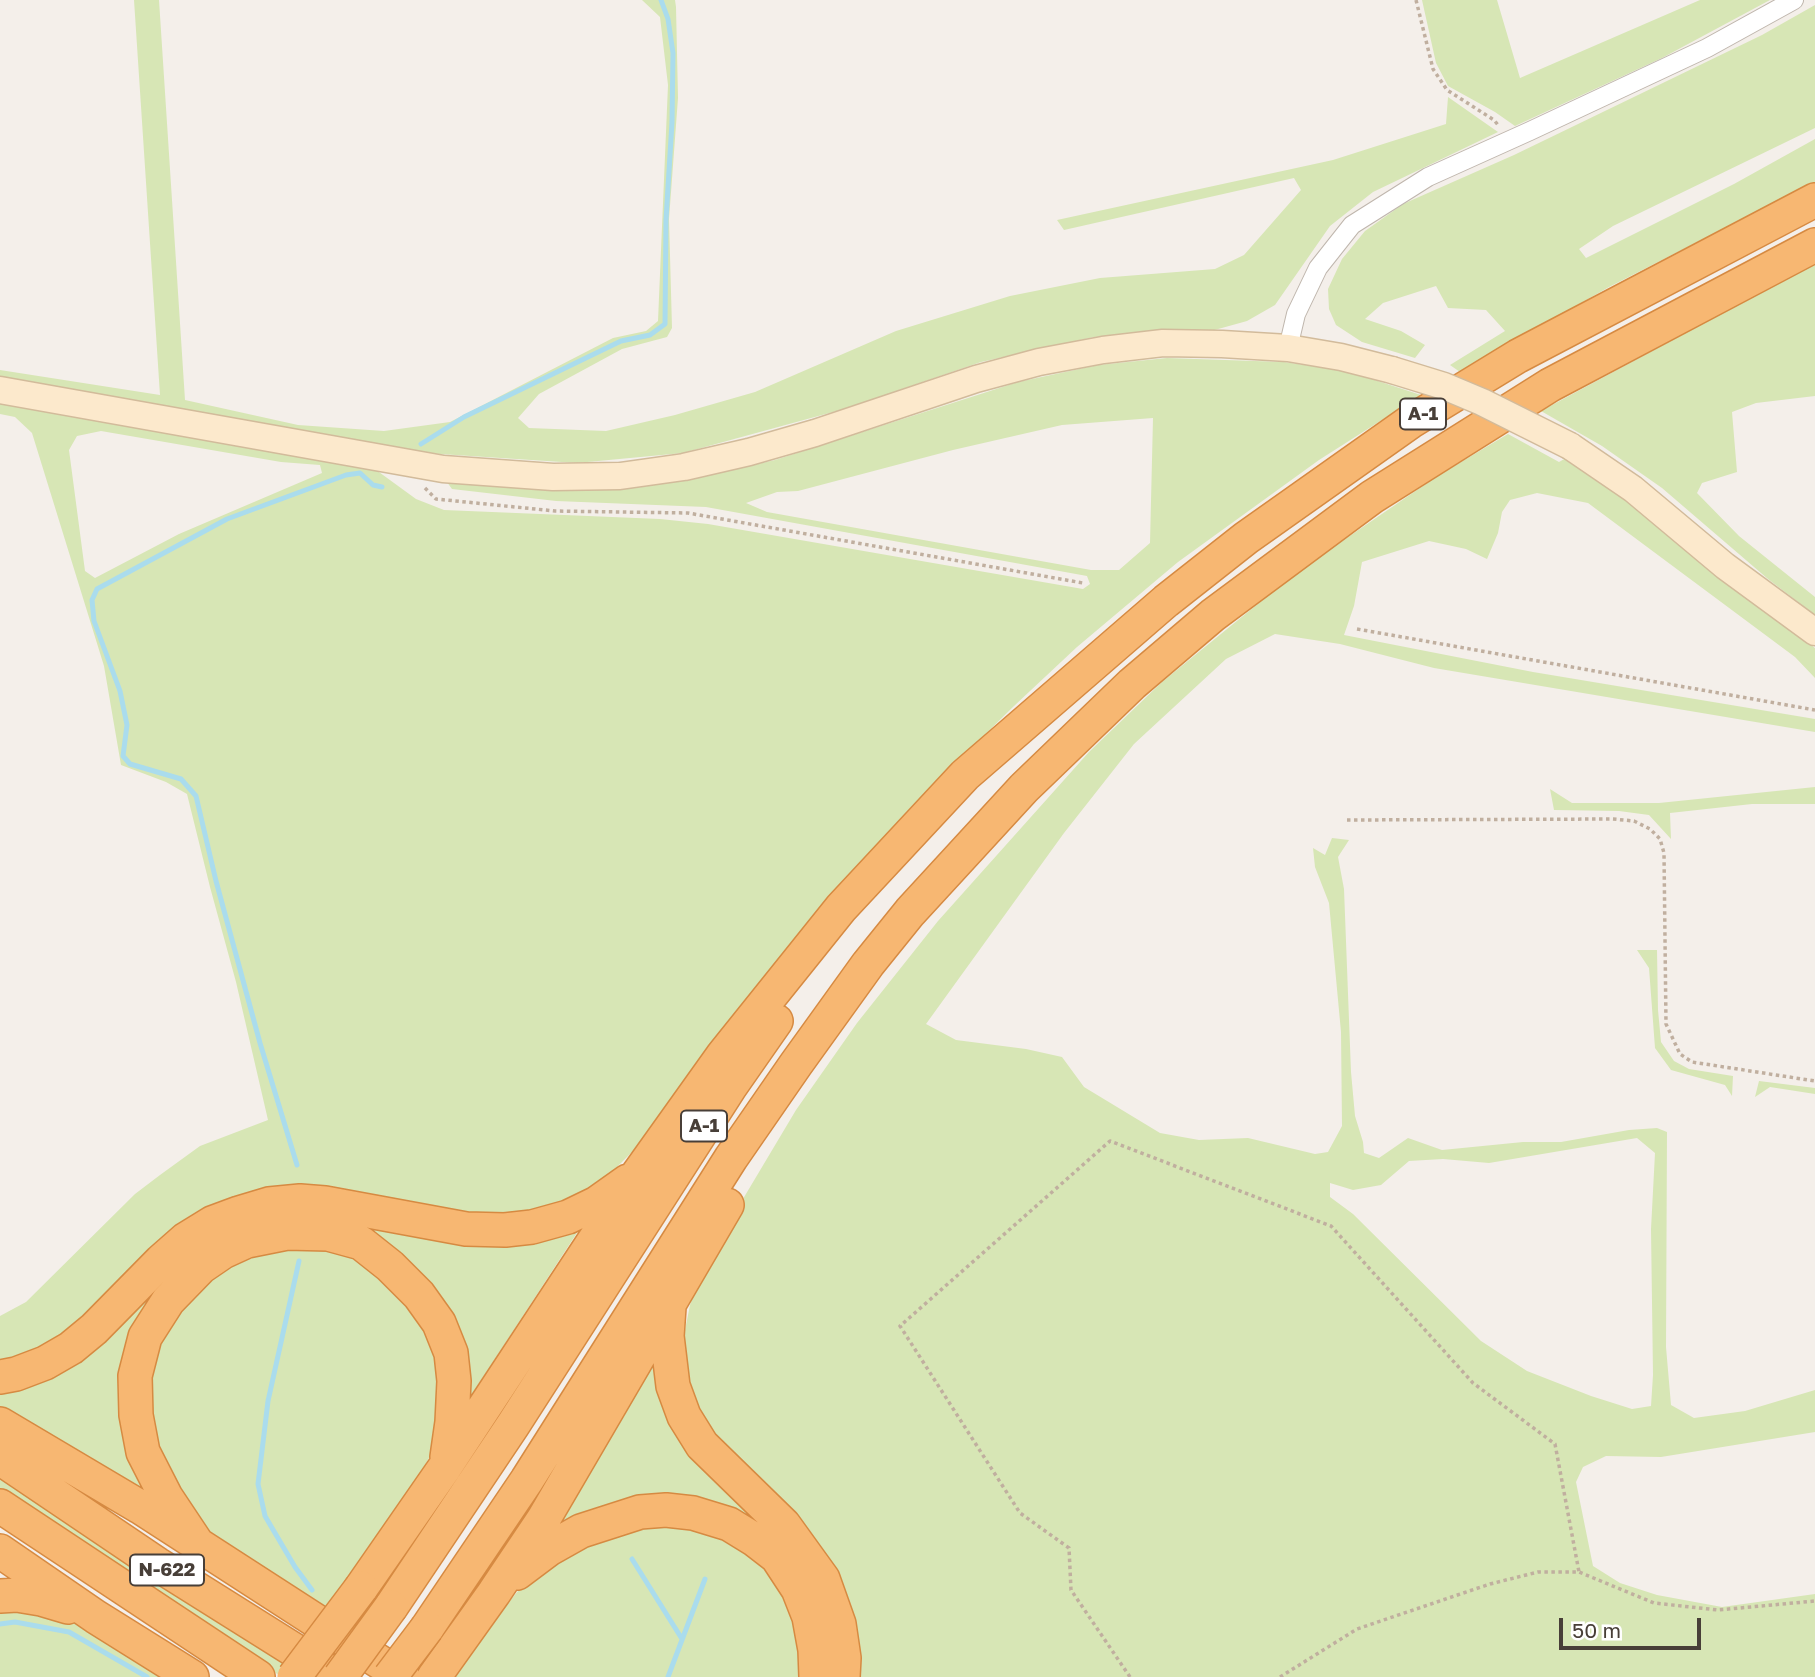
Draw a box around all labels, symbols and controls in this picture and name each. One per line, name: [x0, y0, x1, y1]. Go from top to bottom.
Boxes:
road number: A-1: [1400, 398, 1446, 430]
road number: A-1: [681, 1110, 727, 1142]
road number: N-622: [130, 1554, 204, 1586]
scale bar: [1563, 1604, 1705, 1648]
text: 50 m: [1572, 1617, 1621, 1643]

